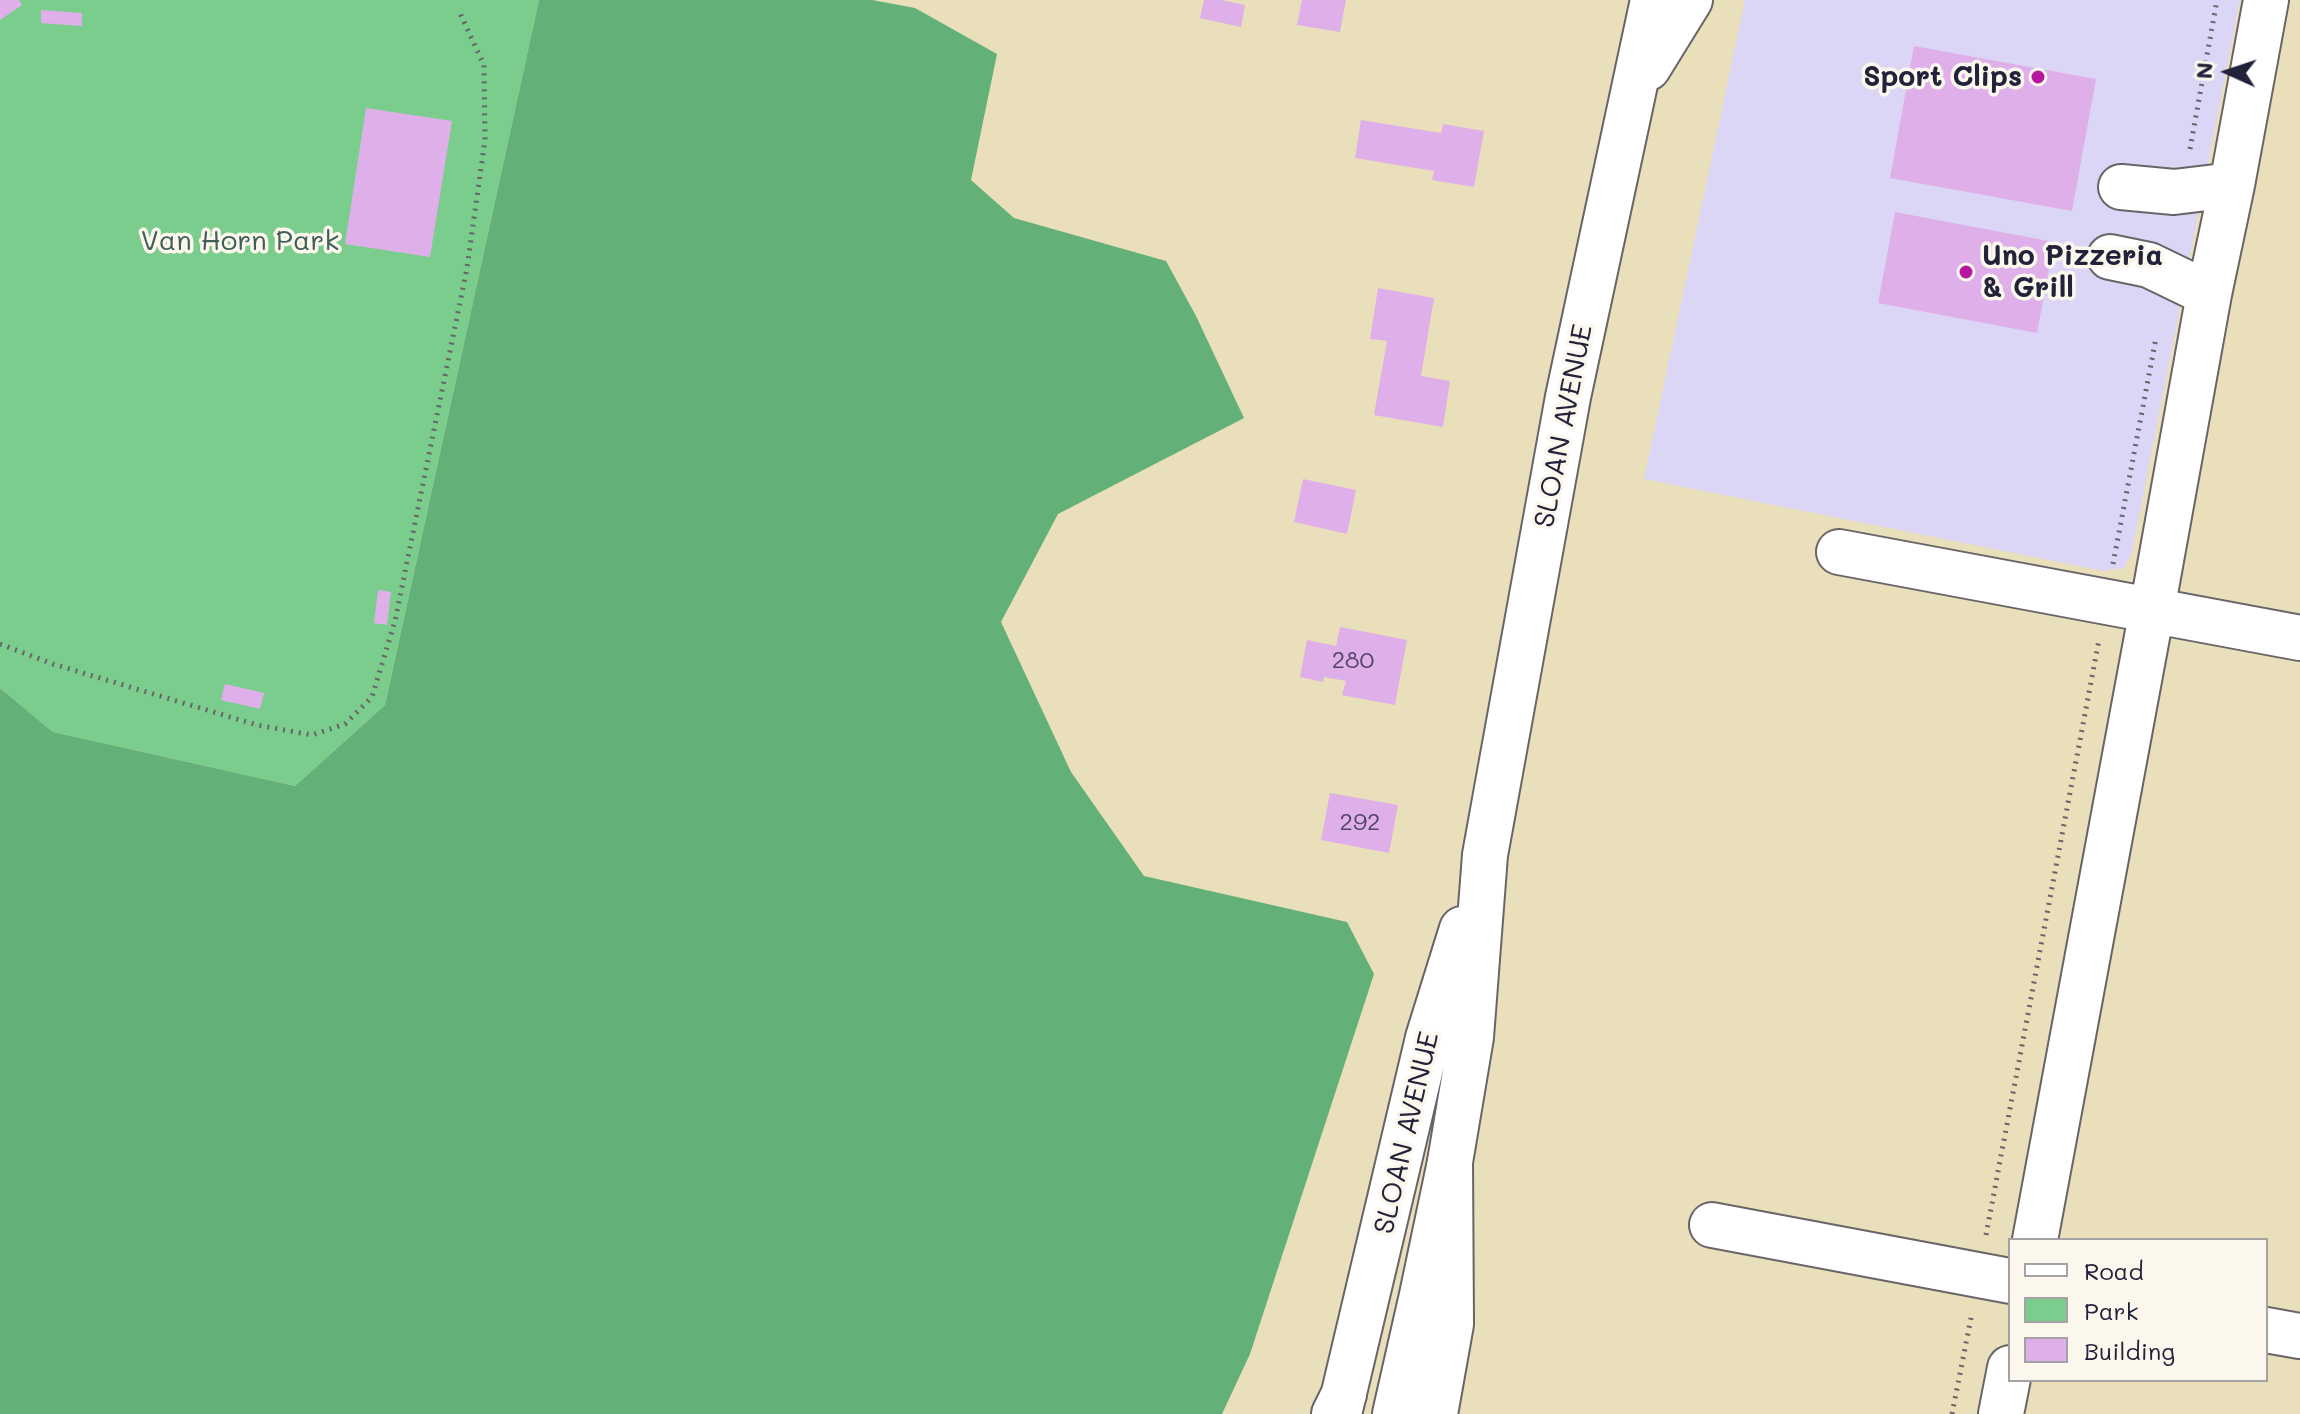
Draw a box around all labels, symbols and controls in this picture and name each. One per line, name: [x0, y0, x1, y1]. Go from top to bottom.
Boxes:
north arrow: [2188, 32, 2268, 112]
place label: Sport Clips: [1863, 60, 2022, 94]
text: N: [2189, 62, 2218, 80]
marker: Sport Clips: [2029, 68, 2047, 86]
park label: Van Horn Park: [141, 224, 339, 258]
place label: Uno Pizzeria & Grill: [1982, 239, 2163, 305]
marker: Uno Pizzeria & Grill: [1957, 263, 1975, 281]
street label: SLOAN AVENUE: [1528, 322, 1600, 530]
house number: 280: [1332, 647, 1374, 675]
house number: 292: [1340, 809, 1380, 837]
street label: SLOAN AVENUE: [1367, 1029, 1447, 1237]
legend: [2008, 1238, 2268, 1382]
text: Road: [2084, 1255, 2144, 1286]
text: Park: [2084, 1295, 2138, 1326]
text: Building: [2084, 1335, 2175, 1366]

